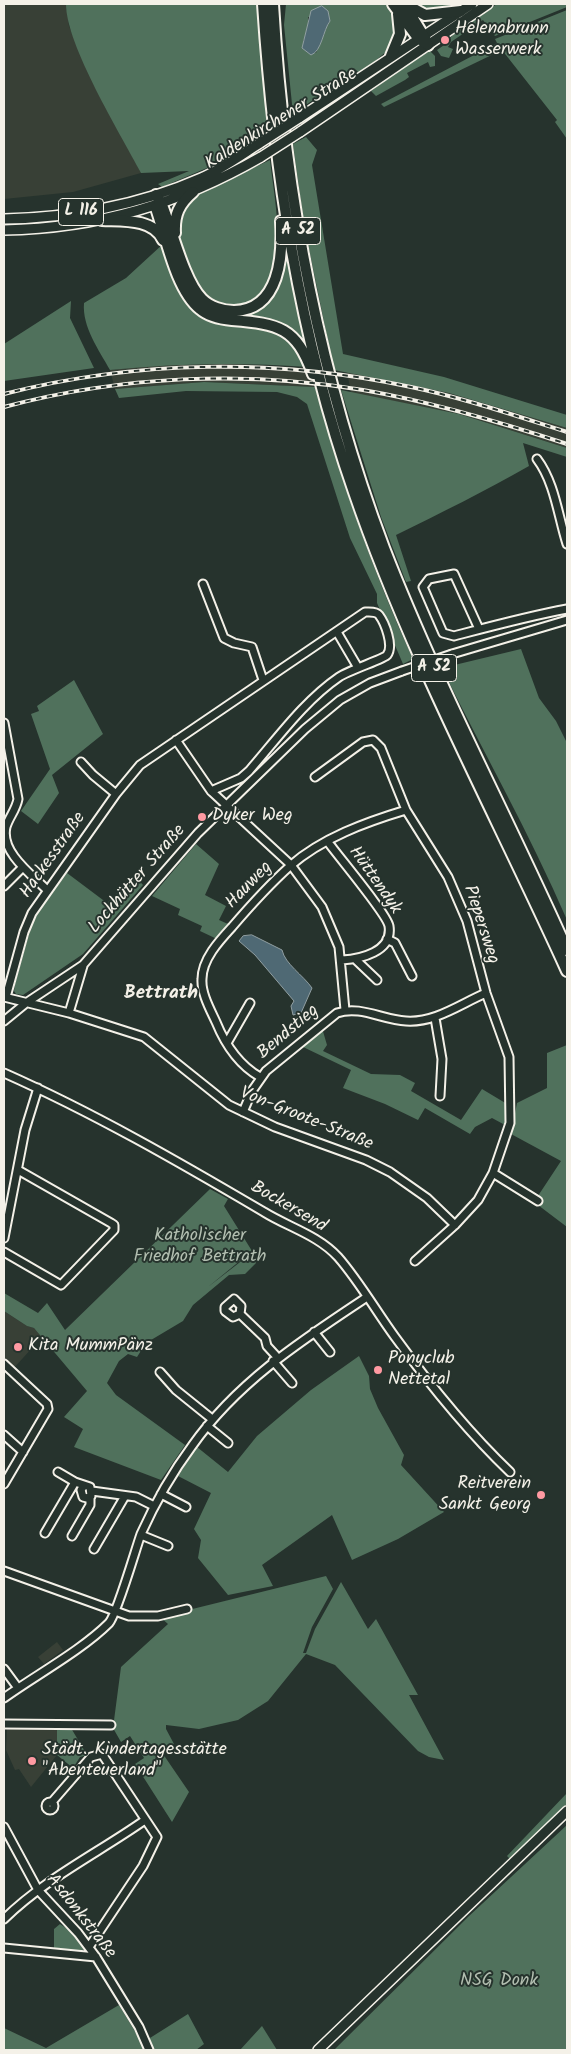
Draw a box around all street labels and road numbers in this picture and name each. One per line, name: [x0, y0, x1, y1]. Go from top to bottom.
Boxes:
street label: Kaldenkirchener Straße: [202, 64, 362, 176]
road number: L 116: [58, 198, 104, 226]
road number: A 52: [276, 218, 320, 245]
road number: A 52: [412, 654, 456, 681]
street label: Hackesstraße: [16, 809, 92, 903]
street label: Lockhütter Straße: [85, 821, 191, 939]
street label: Hüttendyk: [343, 843, 405, 919]
street label: Hauweg: [222, 858, 278, 914]
street label: Piepersweg: [457, 883, 503, 967]
street label: Bendstieg: [254, 1001, 324, 1065]
street label: Von-Groote-Straße: [236, 1083, 376, 1157]
street label: Bockersend: [246, 1178, 330, 1238]
street label: Asdonkstraße: [40, 1870, 120, 1964]

